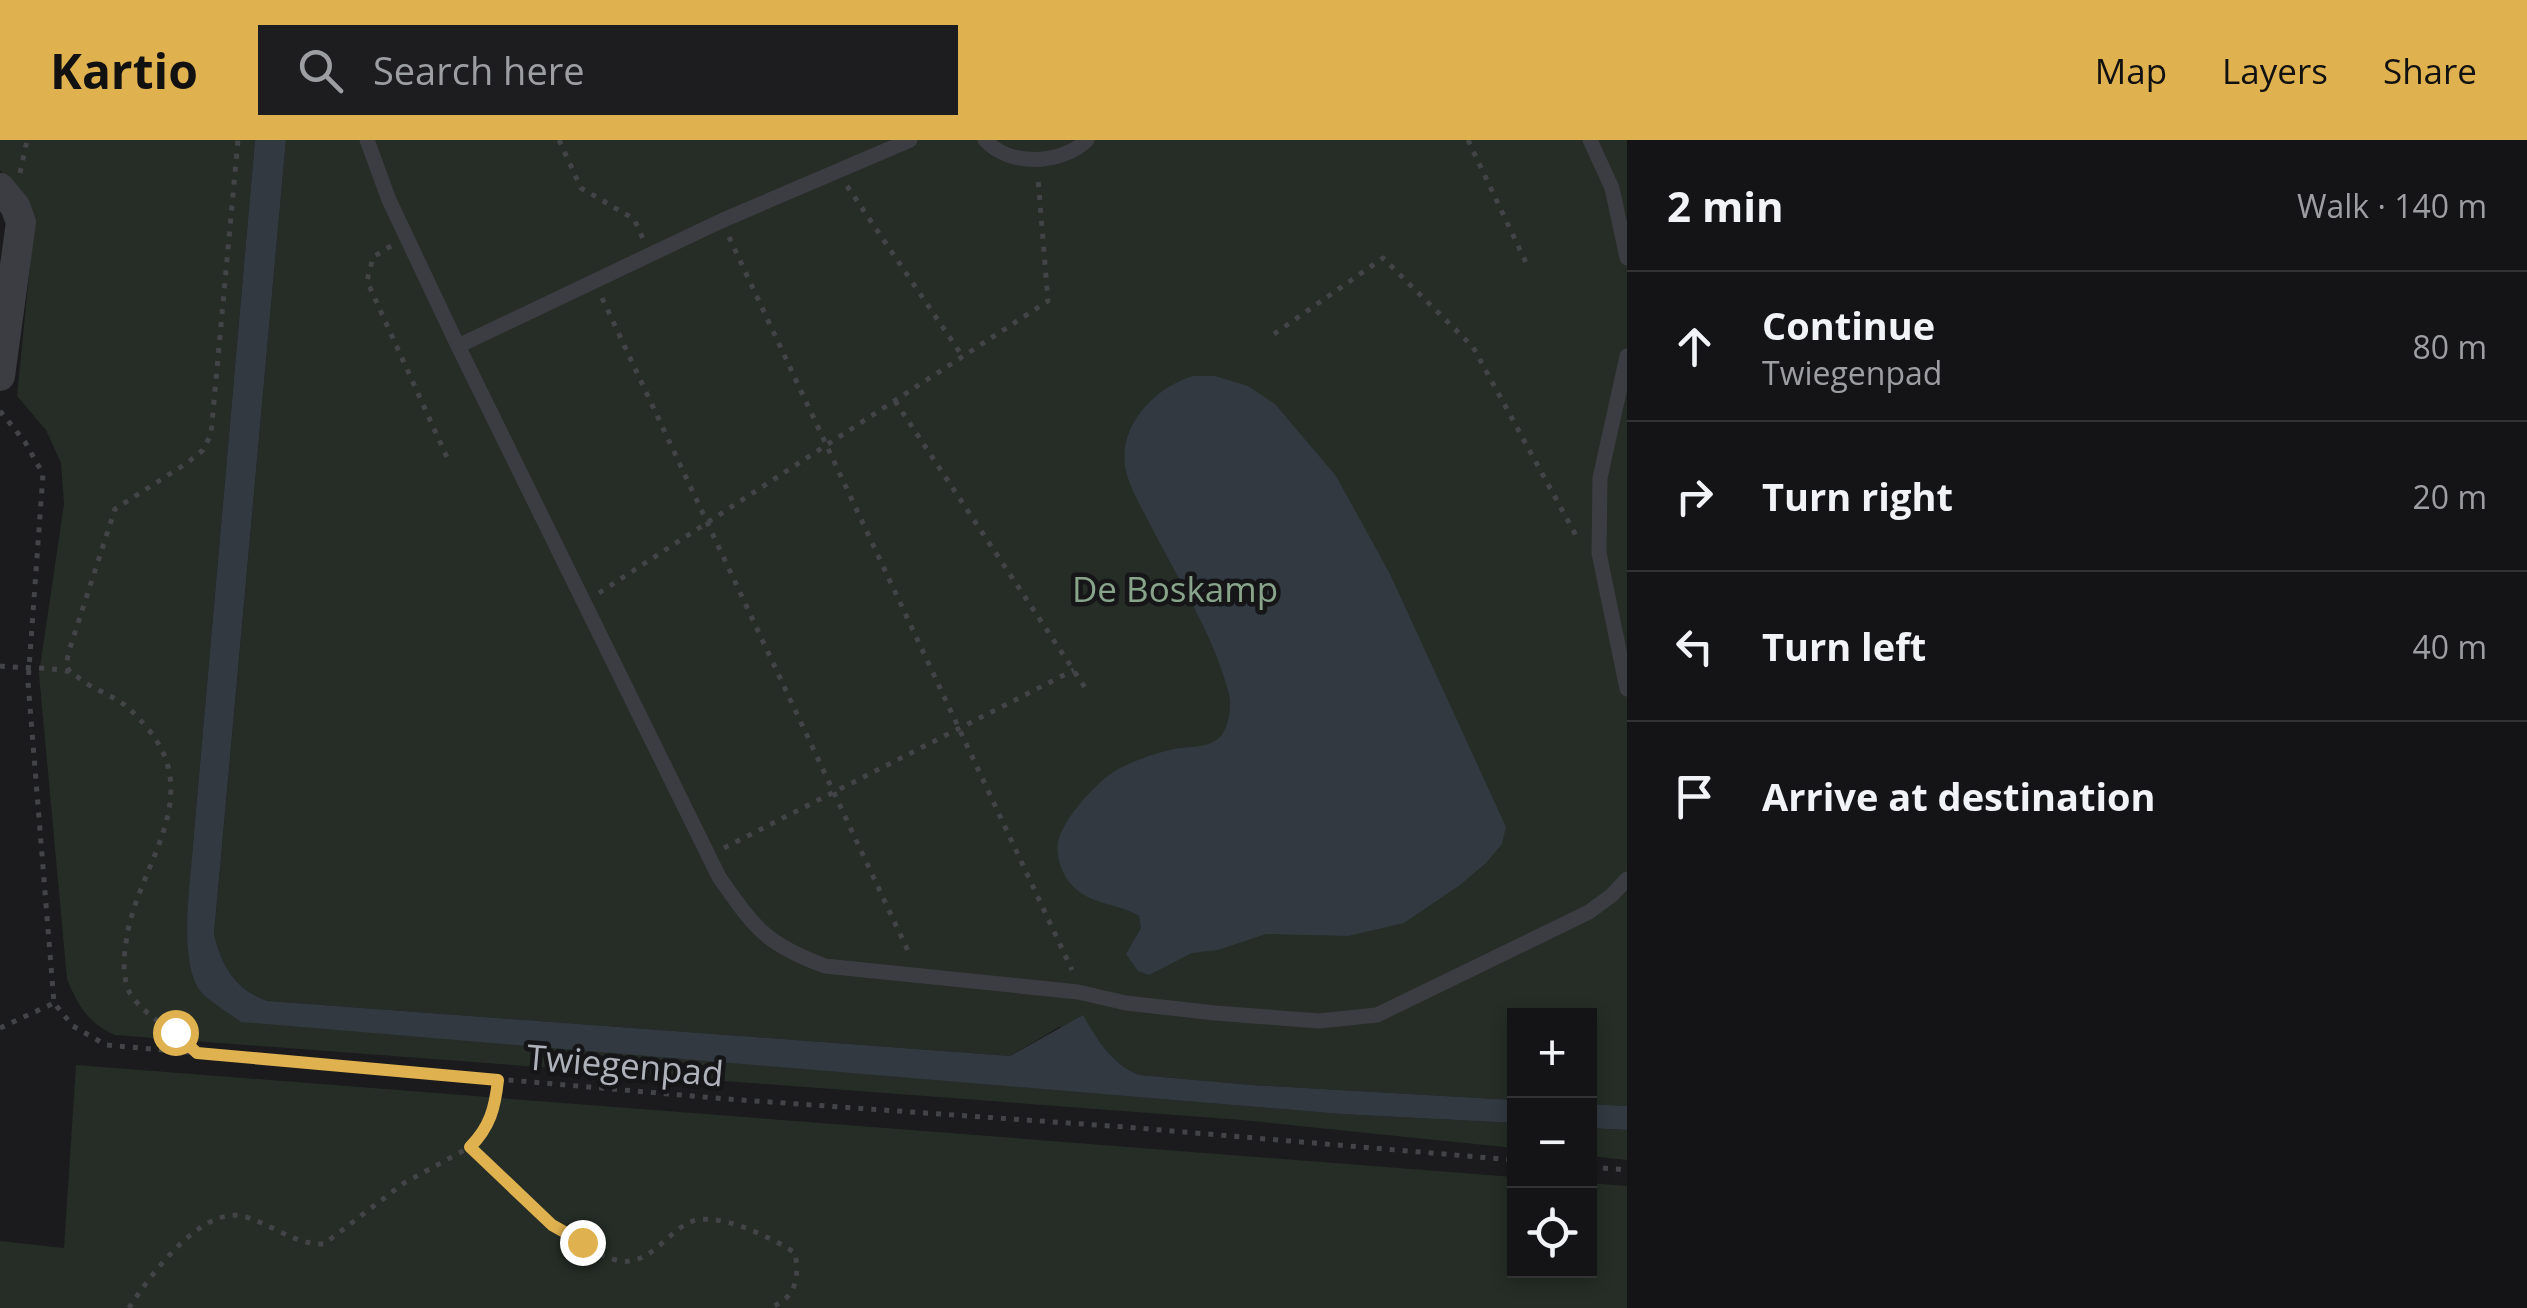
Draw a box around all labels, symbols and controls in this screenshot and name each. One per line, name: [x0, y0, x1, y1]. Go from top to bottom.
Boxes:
search box: [258, 25, 958, 115]
text: Kartio: [50, 38, 198, 103]
icon: search: [293, 43, 348, 98]
text: Search here: [373, 44, 585, 96]
text: Map: [2095, 47, 2167, 94]
text: Layers: [2222, 47, 2328, 94]
text: Share: [2383, 47, 2477, 94]
text: 2 min: [1667, 177, 1784, 234]
text: Walk · 140 m: [2297, 184, 2487, 227]
text: Continue: [1762, 299, 1935, 351]
icon: ahead: [1667, 319, 1722, 374]
text: 80 m: [2412, 325, 2487, 368]
text: Twiegenpad: [1762, 351, 1942, 394]
icon: right: [1667, 469, 1722, 524]
text: Turn right: [1762, 470, 1953, 522]
text: 20 m: [2412, 475, 2487, 518]
park label: De Boskamp: [1072, 565, 1278, 612]
icon: left: [1667, 619, 1722, 674]
text: Turn left: [1762, 620, 1926, 672]
text: 40 m: [2412, 625, 2487, 668]
icon: arrive: [1667, 769, 1722, 824]
text: Arrive at destination: [1762, 770, 2156, 822]
map controls: [1507, 1008, 1597, 1278]
button: +: [1507, 1008, 1597, 1098]
route start: [153, 1010, 199, 1056]
street label: Twiegenpad: [525, 1032, 725, 1097]
button: −: [1507, 1098, 1597, 1188]
button: locate: [1507, 1188, 1597, 1278]
route end: [560, 1220, 606, 1266]

